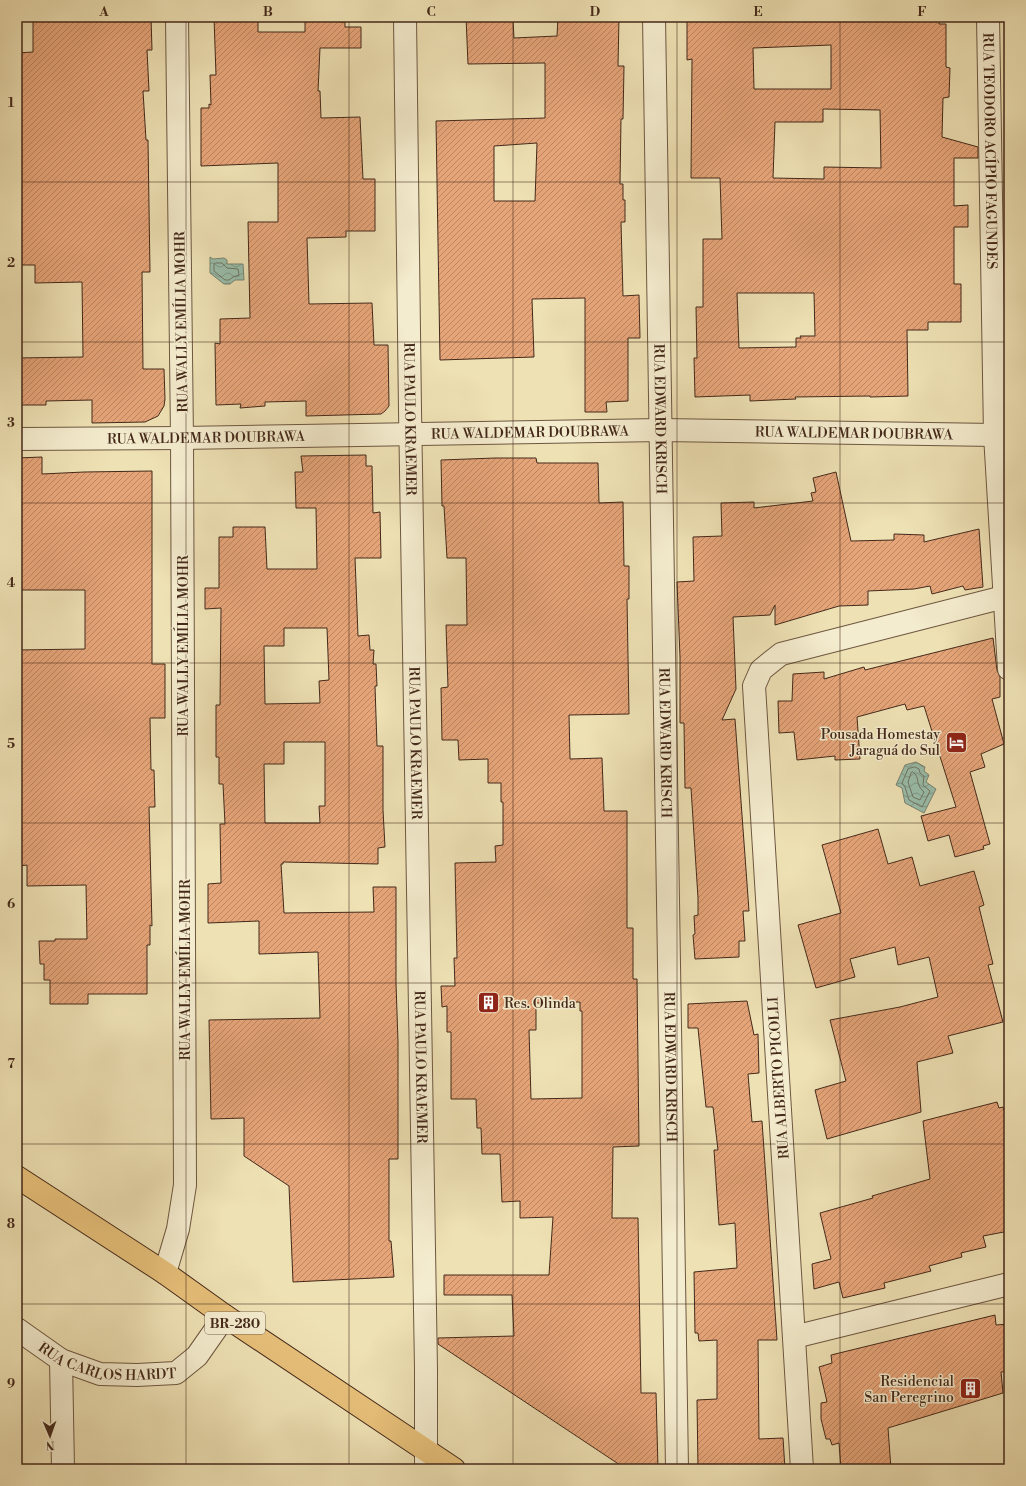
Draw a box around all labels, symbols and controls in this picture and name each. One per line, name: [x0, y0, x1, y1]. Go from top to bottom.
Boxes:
text: A: [98, 4, 109, 20]
text: B: [263, 4, 273, 20]
text: C: [426, 4, 436, 20]
text: D: [590, 4, 600, 20]
text: E: [753, 4, 763, 20]
text: F: [917, 4, 927, 20]
street label: RUA TEODORO ACÍPIO FAGUNDES: [978, 33, 1000, 269]
text: 1: [8, 95, 15, 111]
street label: RUA WALLY EMÍLIA MOHR: [169, 231, 193, 413]
text: 2: [7, 255, 15, 271]
street label: RUA PAULO KRAEMER: [399, 342, 419, 496]
street label: RUA EDWARD KRISCH: [649, 344, 670, 495]
text: 3: [7, 415, 15, 431]
street label: RUA WALDEMAR DOUBRAWA: [431, 423, 629, 444]
street label: RUA WALDEMAR DOUBRAWA: [755, 423, 953, 444]
street label: RUA WALDEMAR DOUBRAWA: [107, 428, 306, 448]
street label: RUA WALLY EMÍLIA MOHR: [173, 555, 193, 737]
text: 4: [7, 575, 16, 591]
street label: RUA PAULO KRAEMER: [404, 666, 425, 820]
street label: RUA EDWARD KRISCH: [654, 668, 675, 819]
place label: Pousada Homestay Jaraguá do Sul: [821, 726, 940, 760]
hotel icon: Pousada Homestay Jaraguá do Sul: [943, 729, 969, 755]
text: 5: [7, 736, 15, 752]
street label: RUA WALLY EMÍLIA MOHR: [175, 879, 195, 1061]
text: 6: [7, 896, 15, 912]
street label: RUA PAULO KRAEMER: [410, 990, 430, 1144]
building icon: Res. Olinda: [475, 990, 501, 1016]
street label: RUA EDWARD KRISCH: [659, 992, 680, 1143]
place label: Res. Olinda: [504, 995, 577, 1013]
street label: RUA ALBERTO PICOLLI: [764, 995, 794, 1160]
text: 7: [7, 1056, 15, 1072]
text: 8: [7, 1216, 15, 1232]
road number: BR-280: [205, 1312, 265, 1334]
street label: RUA CARLOS HARDT: [34, 1339, 177, 1385]
place label: Residencial San Peregrino: [864, 1373, 954, 1407]
text: 9: [7, 1376, 15, 1392]
building icon: Residencial San Peregrino: [957, 1376, 983, 1402]
north arrow: [30, 1416, 70, 1456]
text: N: [45, 1438, 55, 1452]

